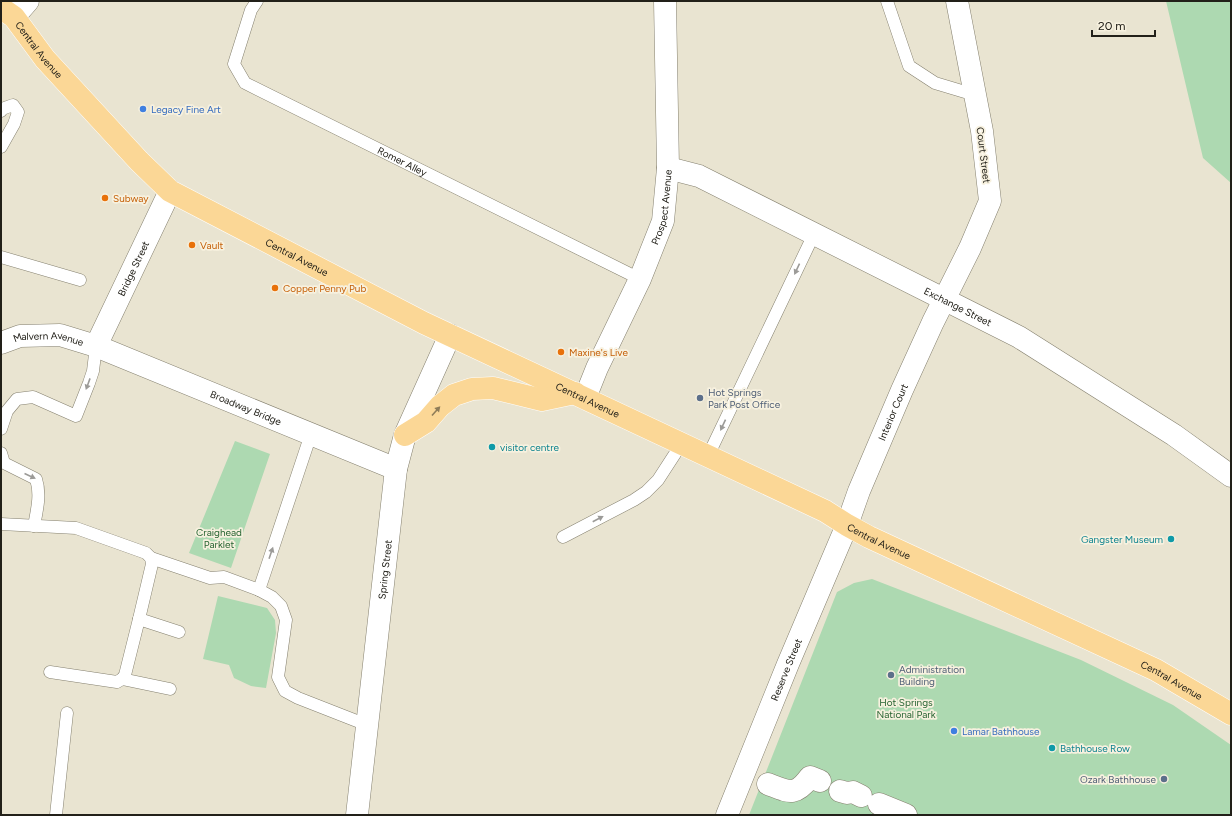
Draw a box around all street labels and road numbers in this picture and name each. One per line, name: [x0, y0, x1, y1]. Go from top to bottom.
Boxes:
street label: Central Avenue: [12, 19, 66, 81]
street label: Court Street: [974, 126, 993, 184]
street label: Romer Alley: [375, 144, 430, 180]
street label: Prospect Avenue: [648, 168, 675, 247]
street label: Central Avenue: [263, 236, 331, 279]
street label: Bridge Street: [115, 239, 152, 298]
street label: Exchange Street: [922, 284, 994, 329]
street label: Malvern Avenue: [11, 329, 86, 349]
street label: Central Avenue: [554, 380, 622, 421]
street label: Interior Court: [875, 381, 911, 443]
street label: Broadway Bridge: [208, 388, 284, 429]
street label: Central Avenue: [845, 520, 913, 563]
street label: Spring Street: [375, 539, 395, 600]
street label: Reserve Street: [768, 636, 805, 703]
street label: Central Avenue: [1139, 658, 1205, 703]

